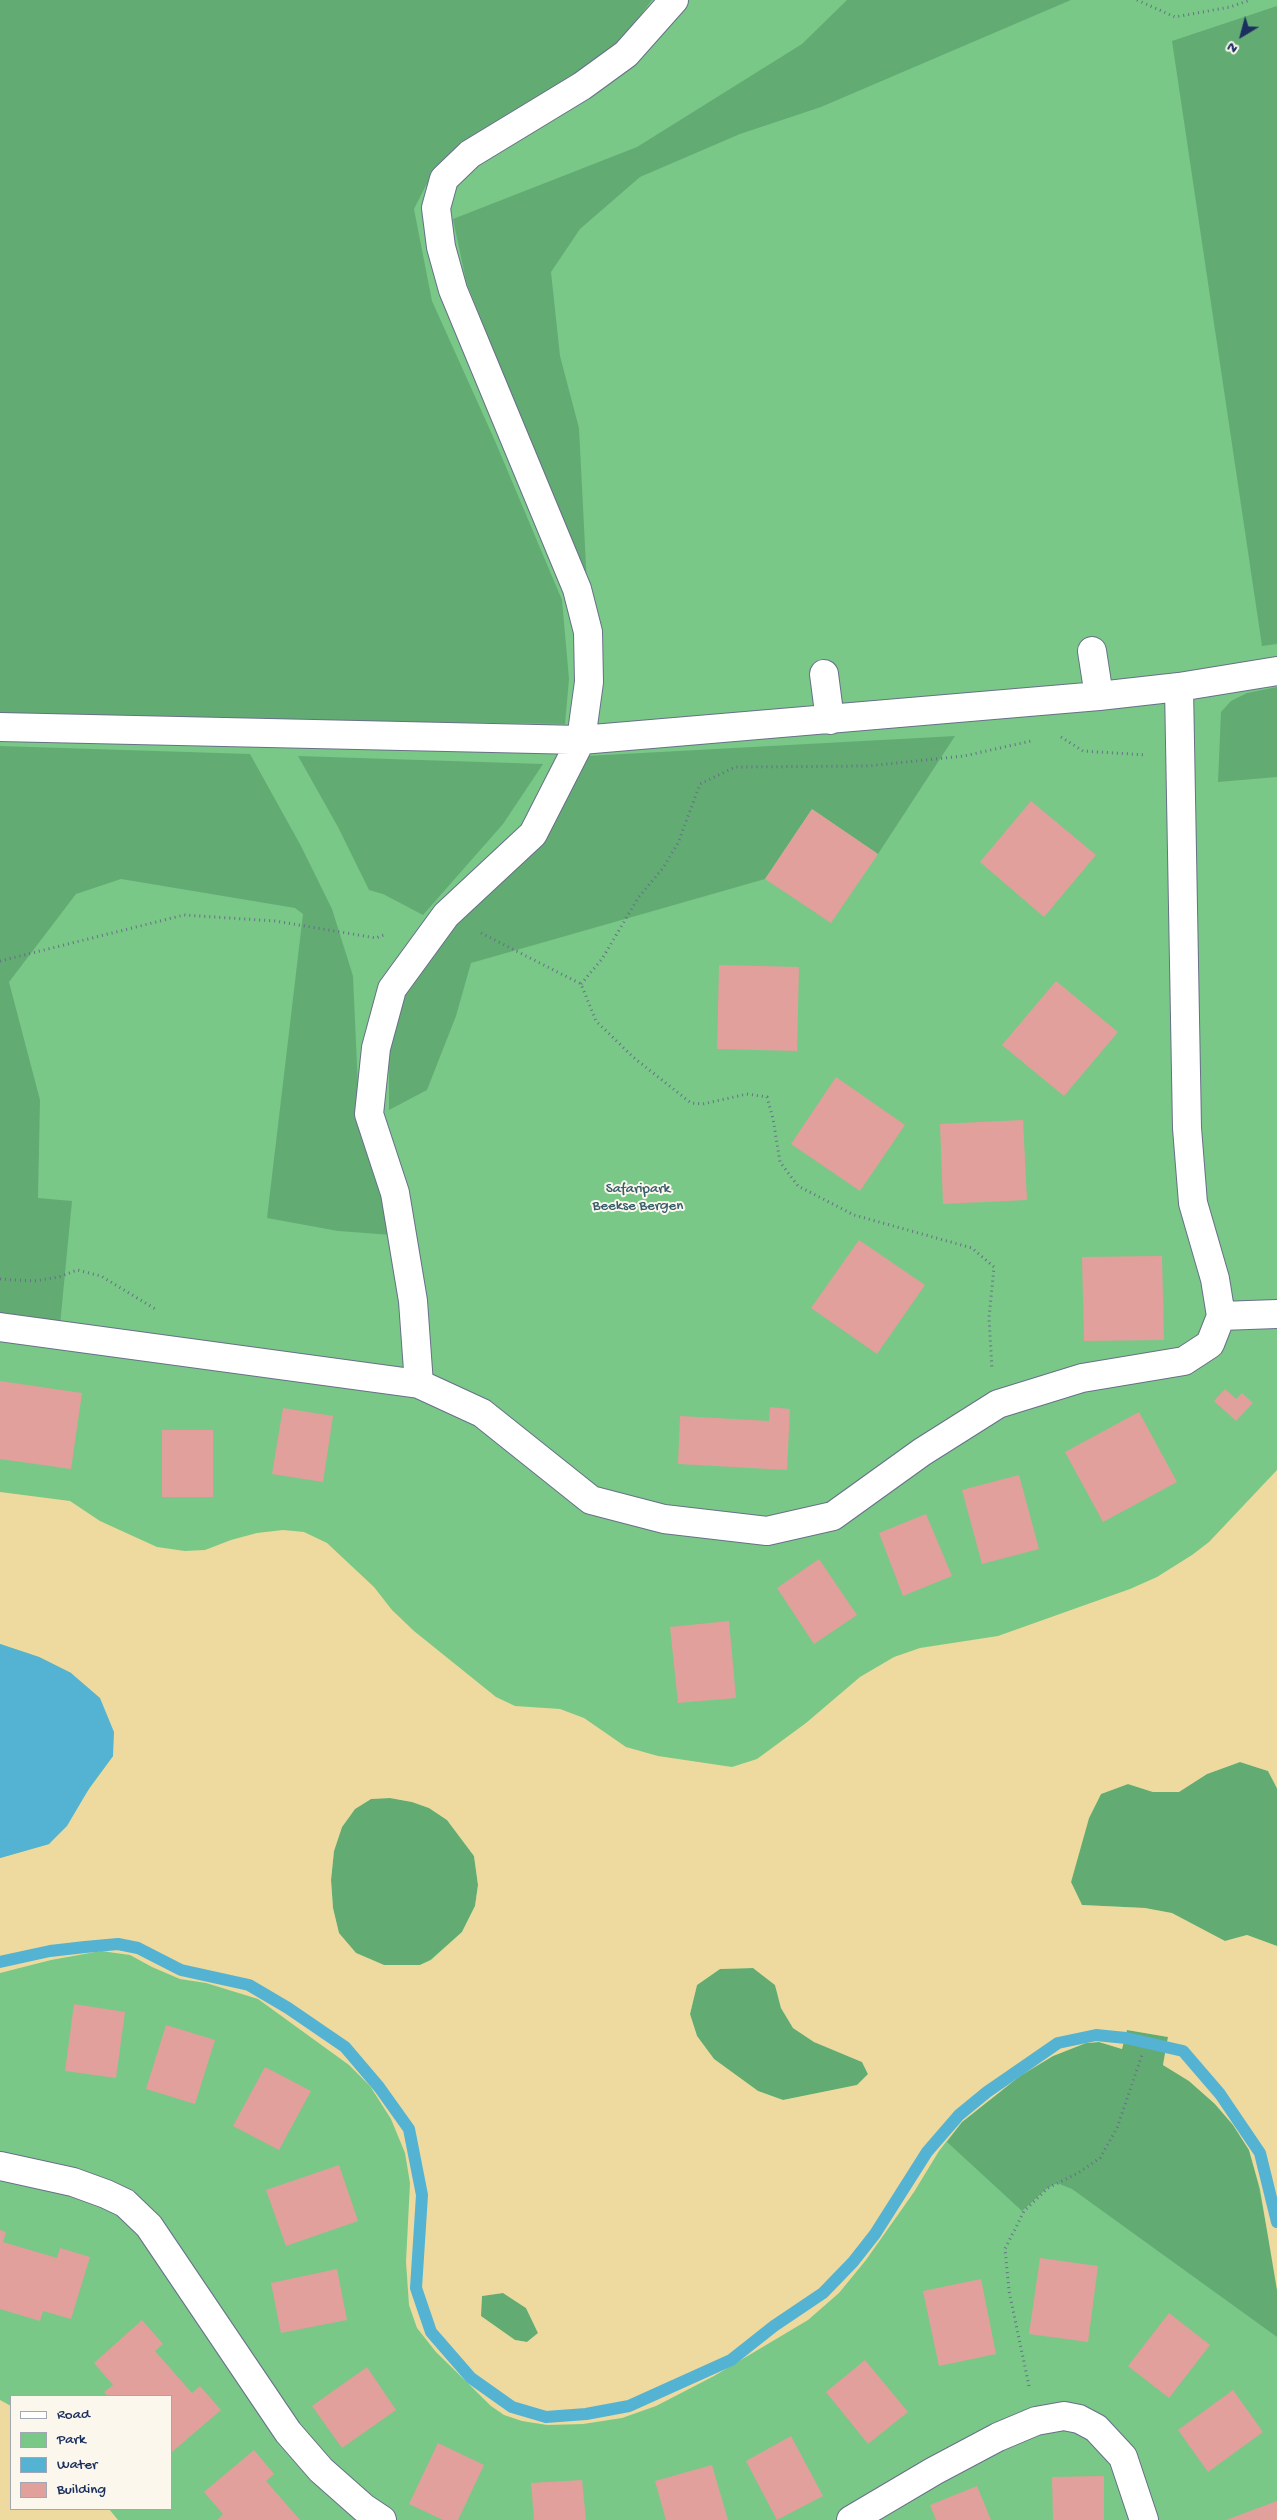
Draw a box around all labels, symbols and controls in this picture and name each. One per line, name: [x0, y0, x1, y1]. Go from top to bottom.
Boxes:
north arrow: [1217, 10, 1267, 60]
text: N: [1224, 38, 1241, 57]
park label: Safaripark Beekse Bergen: [593, 1181, 683, 1216]
legend: [10, 2395, 172, 2510]
text: Road: [57, 2406, 90, 2424]
text: Park: [57, 2431, 86, 2449]
text: Water: [57, 2456, 97, 2474]
text: Building: [57, 2481, 106, 2499]

